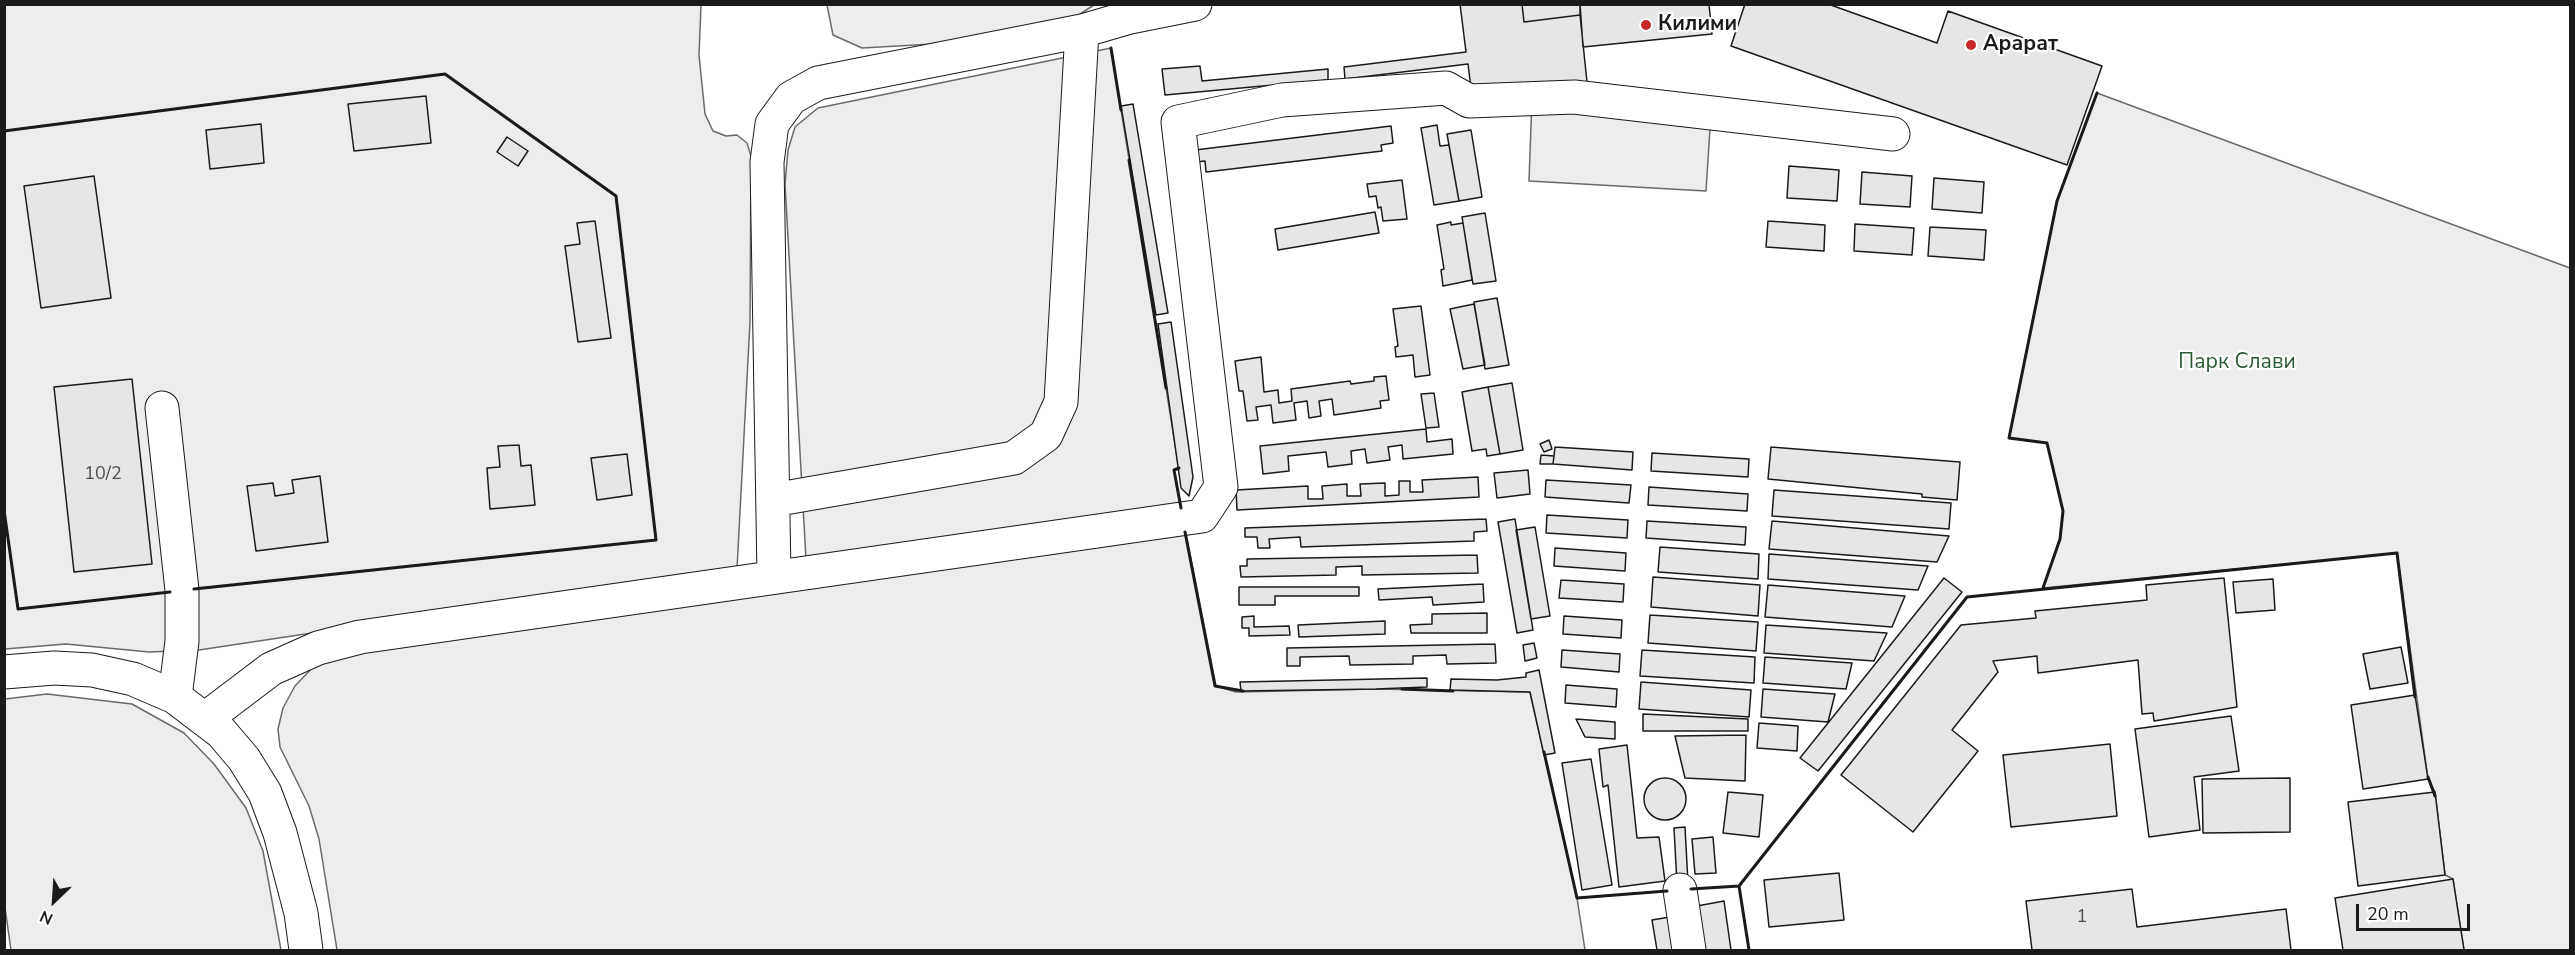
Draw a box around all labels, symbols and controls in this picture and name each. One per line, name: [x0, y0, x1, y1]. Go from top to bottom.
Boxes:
place label: Килими: [1658, 12, 1737, 38]
marker: Килими: [1639, 18, 1653, 32]
place label: Арарат: [1983, 32, 2058, 58]
marker: Арарат: [1964, 38, 1978, 52]
park label: Парк Слави: [2178, 350, 2296, 376]
house number: 10/2: [84, 464, 122, 486]
north arrow: [24, 871, 84, 931]
scale bar: [2359, 892, 2473, 930]
text: 20 m: [2367, 902, 2409, 926]
text: N: [36, 905, 56, 930]
house number: 1: [2077, 907, 2087, 929]

